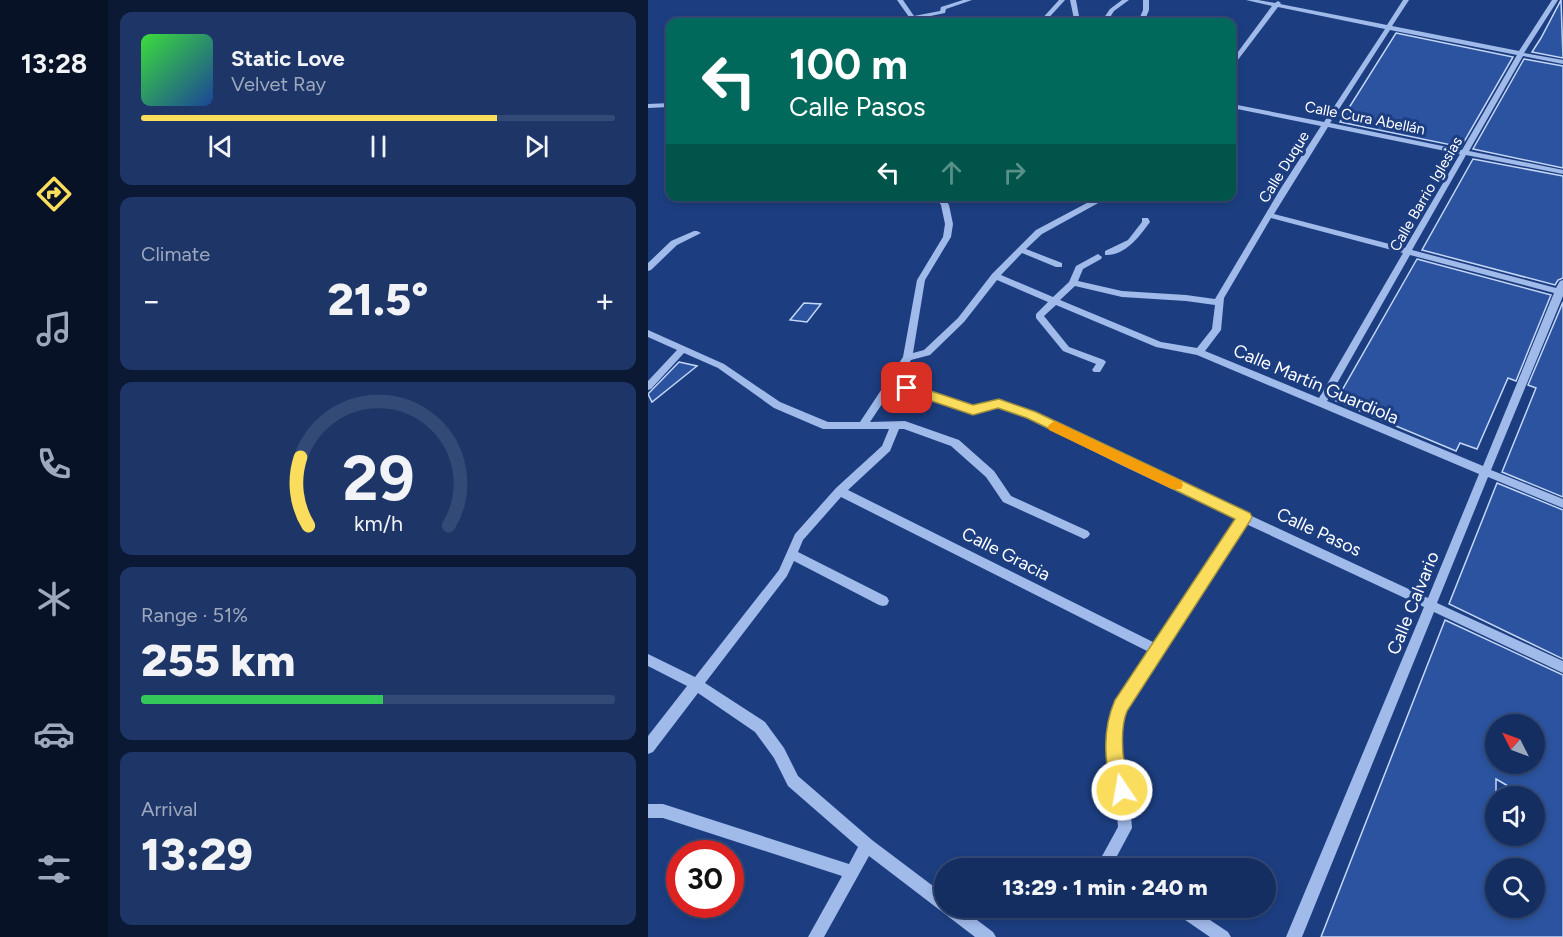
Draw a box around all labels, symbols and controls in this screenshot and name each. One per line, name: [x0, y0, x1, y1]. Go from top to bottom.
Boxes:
text: 100 m: [789, 39, 908, 90]
icon: left: [690, 42, 768, 120]
text: Static Love: [231, 45, 345, 72]
text: 13:28: [21, 47, 87, 80]
text: Velvet Ray: [231, 72, 326, 96]
text: Calle Pasos: [789, 90, 926, 123]
street label: Calle Cura Abellán: [1303, 97, 1427, 139]
street label: Calle Duque: [1255, 128, 1313, 206]
icon: previous: [204, 130, 237, 163]
icon: pause: [362, 130, 395, 163]
icon: next: [520, 130, 553, 163]
street label: Calle Barrio Iglesias: [1386, 134, 1466, 254]
icon: left: [872, 156, 905, 189]
icon: ahead: [935, 156, 968, 189]
icon: right: [998, 156, 1031, 189]
icon: directions: [33, 173, 75, 215]
text: Climate: [141, 242, 210, 266]
text: 21.5°: [327, 272, 429, 326]
text: −: [141, 281, 162, 320]
text: +: [594, 281, 615, 320]
icon: music: [33, 308, 75, 350]
street label: Calle Martín Guardiola: [1230, 339, 1402, 429]
pin: [881, 362, 932, 413]
icon: arrive: [890, 371, 923, 404]
text: 29: [342, 441, 414, 516]
icon: phone: [33, 443, 75, 485]
street label: Calle Pasos: [1273, 503, 1365, 561]
text: km/h: [354, 511, 402, 536]
street label: Calle Gracia: [958, 522, 1054, 586]
street label: Calle Calvario: [1382, 548, 1444, 658]
icon: climate: [33, 578, 75, 620]
text: Range · 51%: [141, 603, 248, 627]
text: 255 km: [141, 633, 296, 687]
icon: car: [33, 713, 75, 755]
north arrow: [1485, 714, 1545, 774]
map controls: [1485, 714, 1545, 918]
position arrow: [1090, 758, 1154, 822]
button: sound: [1485, 786, 1545, 846]
text: Arrival: [141, 797, 197, 821]
text: 13:29: [141, 827, 253, 881]
speed limit sign: 30: [666, 840, 744, 918]
icon: filters: [33, 848, 75, 890]
button: search: [1485, 858, 1545, 918]
text: 13:29 · 1 min · 240 m: [1002, 874, 1208, 901]

